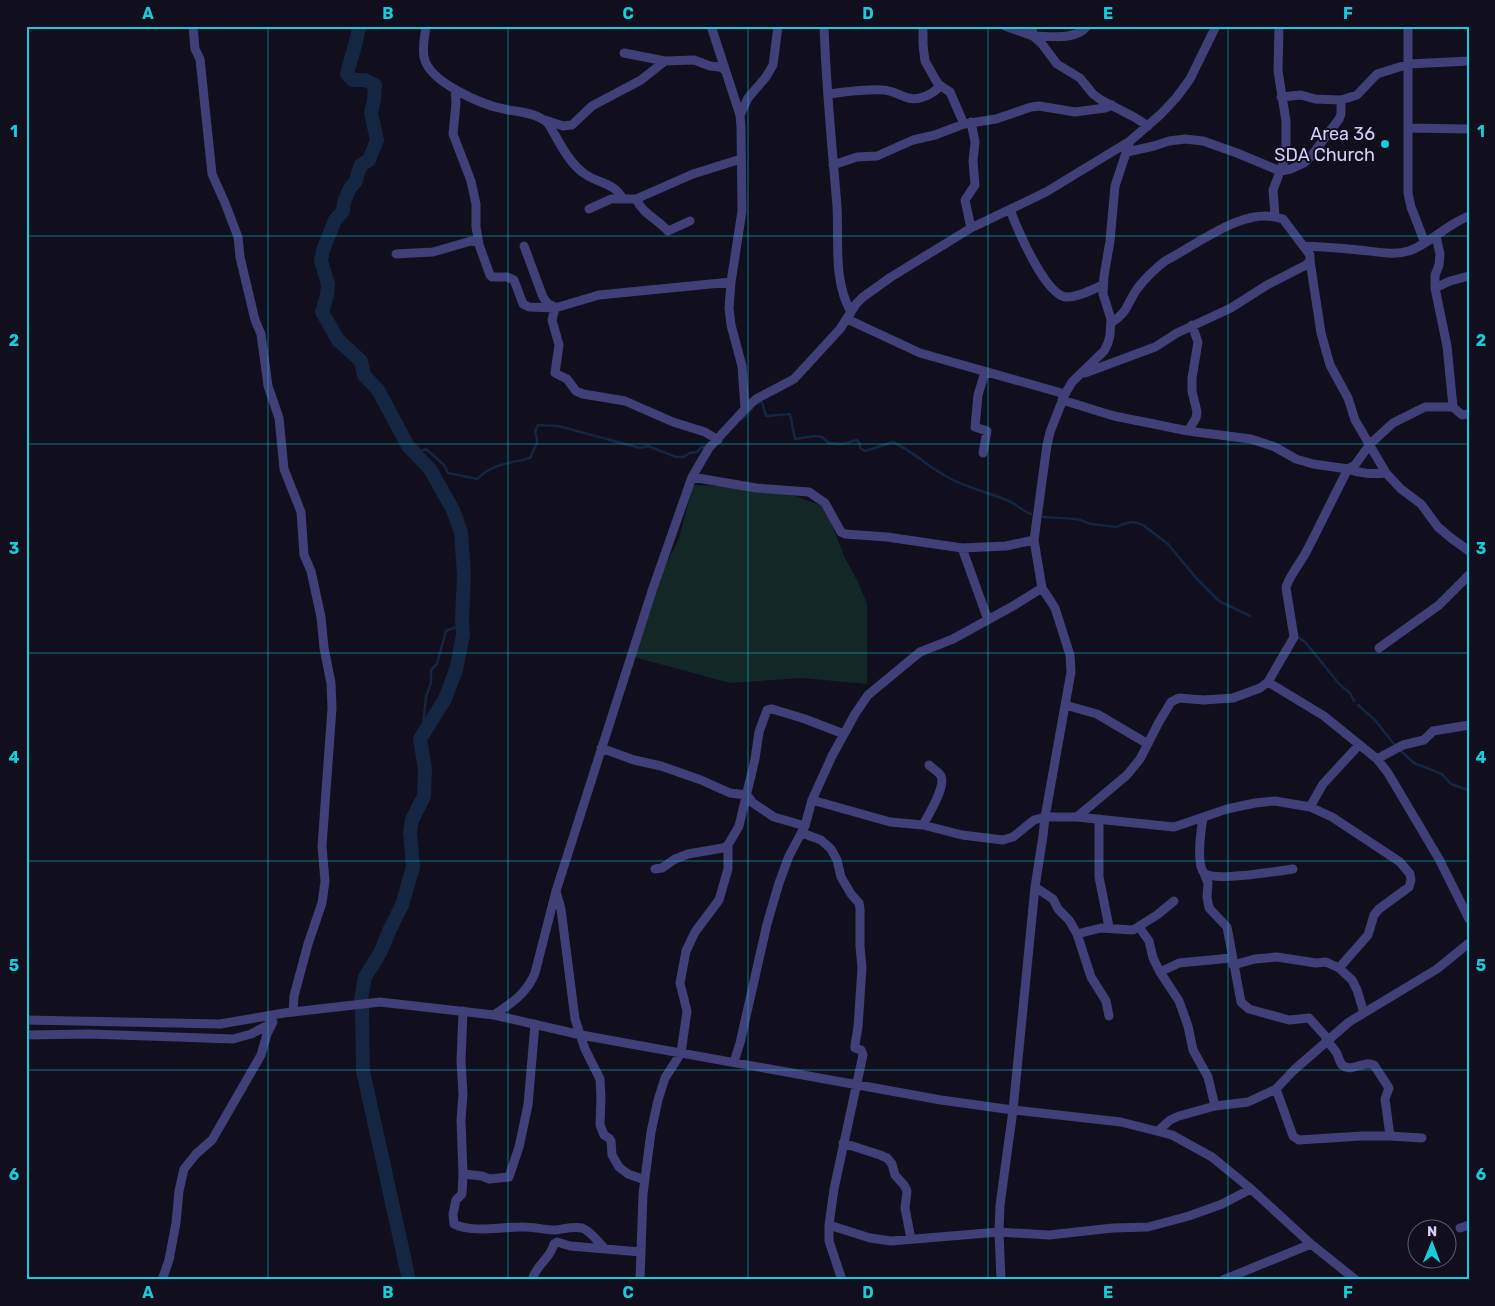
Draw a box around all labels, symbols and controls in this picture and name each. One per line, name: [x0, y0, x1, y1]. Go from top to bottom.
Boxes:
text: A: [142, 4, 154, 23]
text: B: [382, 4, 394, 23]
text: C: [622, 4, 634, 23]
text: D: [862, 4, 874, 23]
text: E: [1103, 4, 1113, 23]
text: F: [1343, 4, 1353, 23]
text: 1: [10, 122, 18, 141]
text: 1: [1477, 122, 1485, 141]
place label: Area 36 SDA Church: [1274, 123, 1375, 166]
marker: Area 36 SDA Church: [1379, 138, 1391, 150]
text: 2: [9, 331, 19, 350]
text: 2: [1476, 331, 1486, 350]
text: 3: [9, 539, 19, 558]
text: 3: [1476, 539, 1486, 558]
text: 4: [9, 748, 20, 767]
text: 4: [1476, 748, 1487, 767]
text: 5: [9, 956, 19, 975]
text: 5: [1476, 956, 1486, 975]
text: 6: [9, 1165, 19, 1184]
text: 6: [1476, 1165, 1486, 1184]
north arrow: [1408, 1218, 1458, 1268]
text: N: [1427, 1223, 1437, 1240]
text: A: [142, 1283, 154, 1302]
text: B: [382, 1283, 394, 1302]
text: C: [622, 1283, 634, 1302]
text: D: [862, 1283, 874, 1302]
text: E: [1103, 1283, 1113, 1302]
text: F: [1343, 1283, 1353, 1302]

